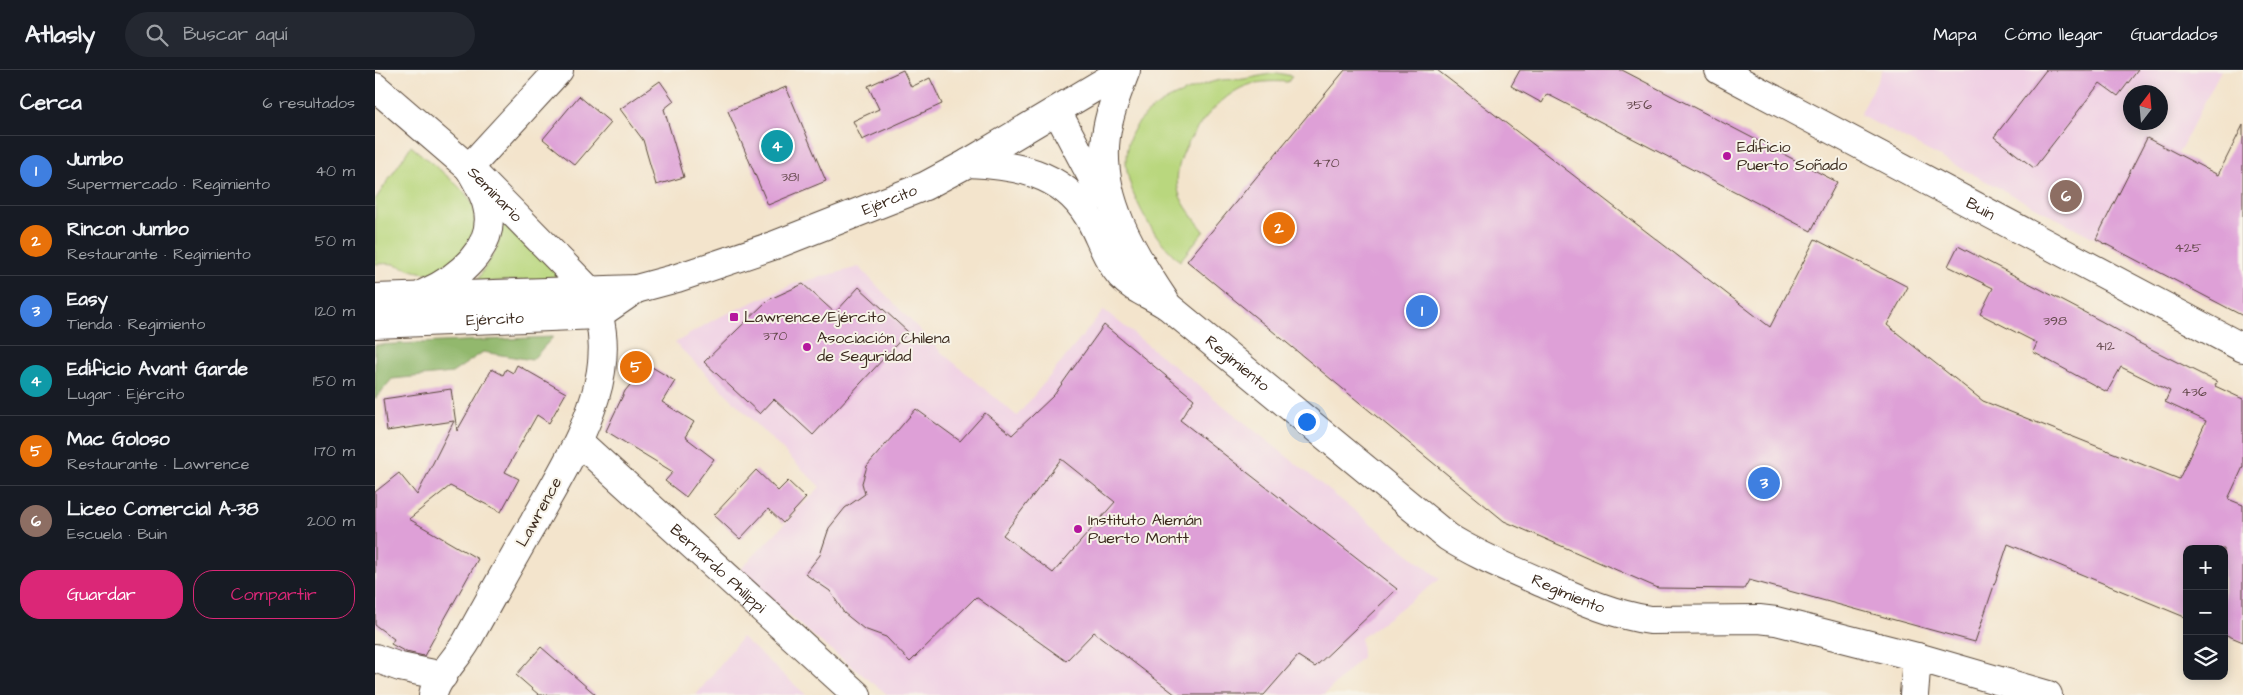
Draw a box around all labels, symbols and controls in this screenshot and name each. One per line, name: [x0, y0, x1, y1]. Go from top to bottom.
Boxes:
search box: [125, 12, 475, 57]
text: Atlasly: [25, 18, 95, 52]
icon: search: [143, 21, 171, 49]
text: Buscar aquí: [183, 21, 288, 48]
text: Mapa: [1933, 22, 1977, 47]
text: Cómo llegar: [2005, 22, 2103, 47]
text: Guardados: [2131, 22, 2218, 47]
north arrow: [2123, 85, 2168, 130]
text: Cerca: [20, 88, 82, 117]
text: 6 resultados: [263, 92, 355, 114]
house number: 356: [1626, 95, 1652, 115]
pin: 4: [761, 127, 793, 165]
place label: Edificio Puerto Soñado: [1737, 136, 1847, 176]
text: Jumbo: [67, 146, 123, 173]
marker: Edificio Puerto Soñado: [1721, 150, 1733, 162]
house number: 470: [1313, 153, 1340, 173]
text: 1: [35, 160, 37, 182]
text: 40 m: [315, 160, 355, 182]
street label: Seminario: [462, 162, 527, 227]
house number: 381: [781, 167, 799, 187]
text: Supermercado · Regimiento: [67, 173, 270, 195]
pin: 6: [2050, 177, 2082, 215]
street label: Ejército: [859, 179, 920, 221]
street label: Buin: [1962, 192, 1999, 225]
pin: 2: [1263, 209, 1295, 247]
text: Rincon Jumbo: [67, 216, 189, 243]
text: 2: [31, 230, 41, 252]
text: 50 m: [315, 230, 355, 252]
house number: 425: [2174, 238, 2202, 258]
text: Restaurante · Regimiento: [67, 243, 251, 265]
text: Easy: [67, 286, 108, 313]
pin: 1: [1406, 292, 1438, 330]
text: 3: [32, 300, 40, 322]
text: 120 m: [315, 300, 355, 322]
place label: Lawrence/Ejército: [744, 306, 886, 328]
street label: Ejército: [466, 307, 524, 331]
marker: Lawrence/Ejército: [728, 311, 740, 323]
house number: 398: [2043, 311, 2067, 331]
text: Tienda · Regimiento: [67, 313, 205, 335]
house number: 370: [763, 326, 787, 346]
place label: Asociación Chilena de Seguridad: [817, 327, 950, 368]
street label: Regimiento: [1200, 330, 1274, 397]
house number: 412: [2095, 336, 2115, 356]
marker: Asociación Chilena de Seguridad: [801, 341, 813, 353]
pin: 5: [620, 348, 652, 386]
text: Edificio Avant Garde: [67, 356, 248, 383]
text: 4: [31, 370, 41, 392]
text: 150 m: [313, 370, 355, 392]
house number: 436: [2181, 382, 2207, 402]
text: Lugar · Ejército: [67, 383, 184, 405]
your location: [1294, 409, 1320, 435]
text: Mac Goloso: [67, 426, 170, 453]
text: 5: [30, 440, 42, 462]
text: 170 m: [314, 440, 355, 462]
text: Restaurante · Lawrence: [67, 453, 249, 475]
pin: 3: [1748, 464, 1780, 502]
street label: Lawrence: [511, 473, 567, 551]
text: Liceo Comercial A-38: [67, 496, 259, 523]
place label: Instituto Alemán Puerto Montt: [1088, 509, 1202, 549]
text: 6: [31, 510, 41, 532]
text: 200 m: [307, 510, 355, 532]
street label: Bernardo Philippi: [665, 519, 771, 619]
text: Escuela · Buin: [67, 523, 167, 545]
marker: Instituto Alemán Puerto Montt: [1072, 523, 1084, 535]
map controls: [2183, 545, 2228, 680]
button: +: [2183, 545, 2228, 590]
street label: Regimiento: [1528, 568, 1608, 619]
button: Guardar: [20, 570, 183, 619]
button: Compartir: [193, 570, 355, 619]
button: −: [2183, 590, 2228, 635]
button: layers: [2183, 635, 2228, 680]

